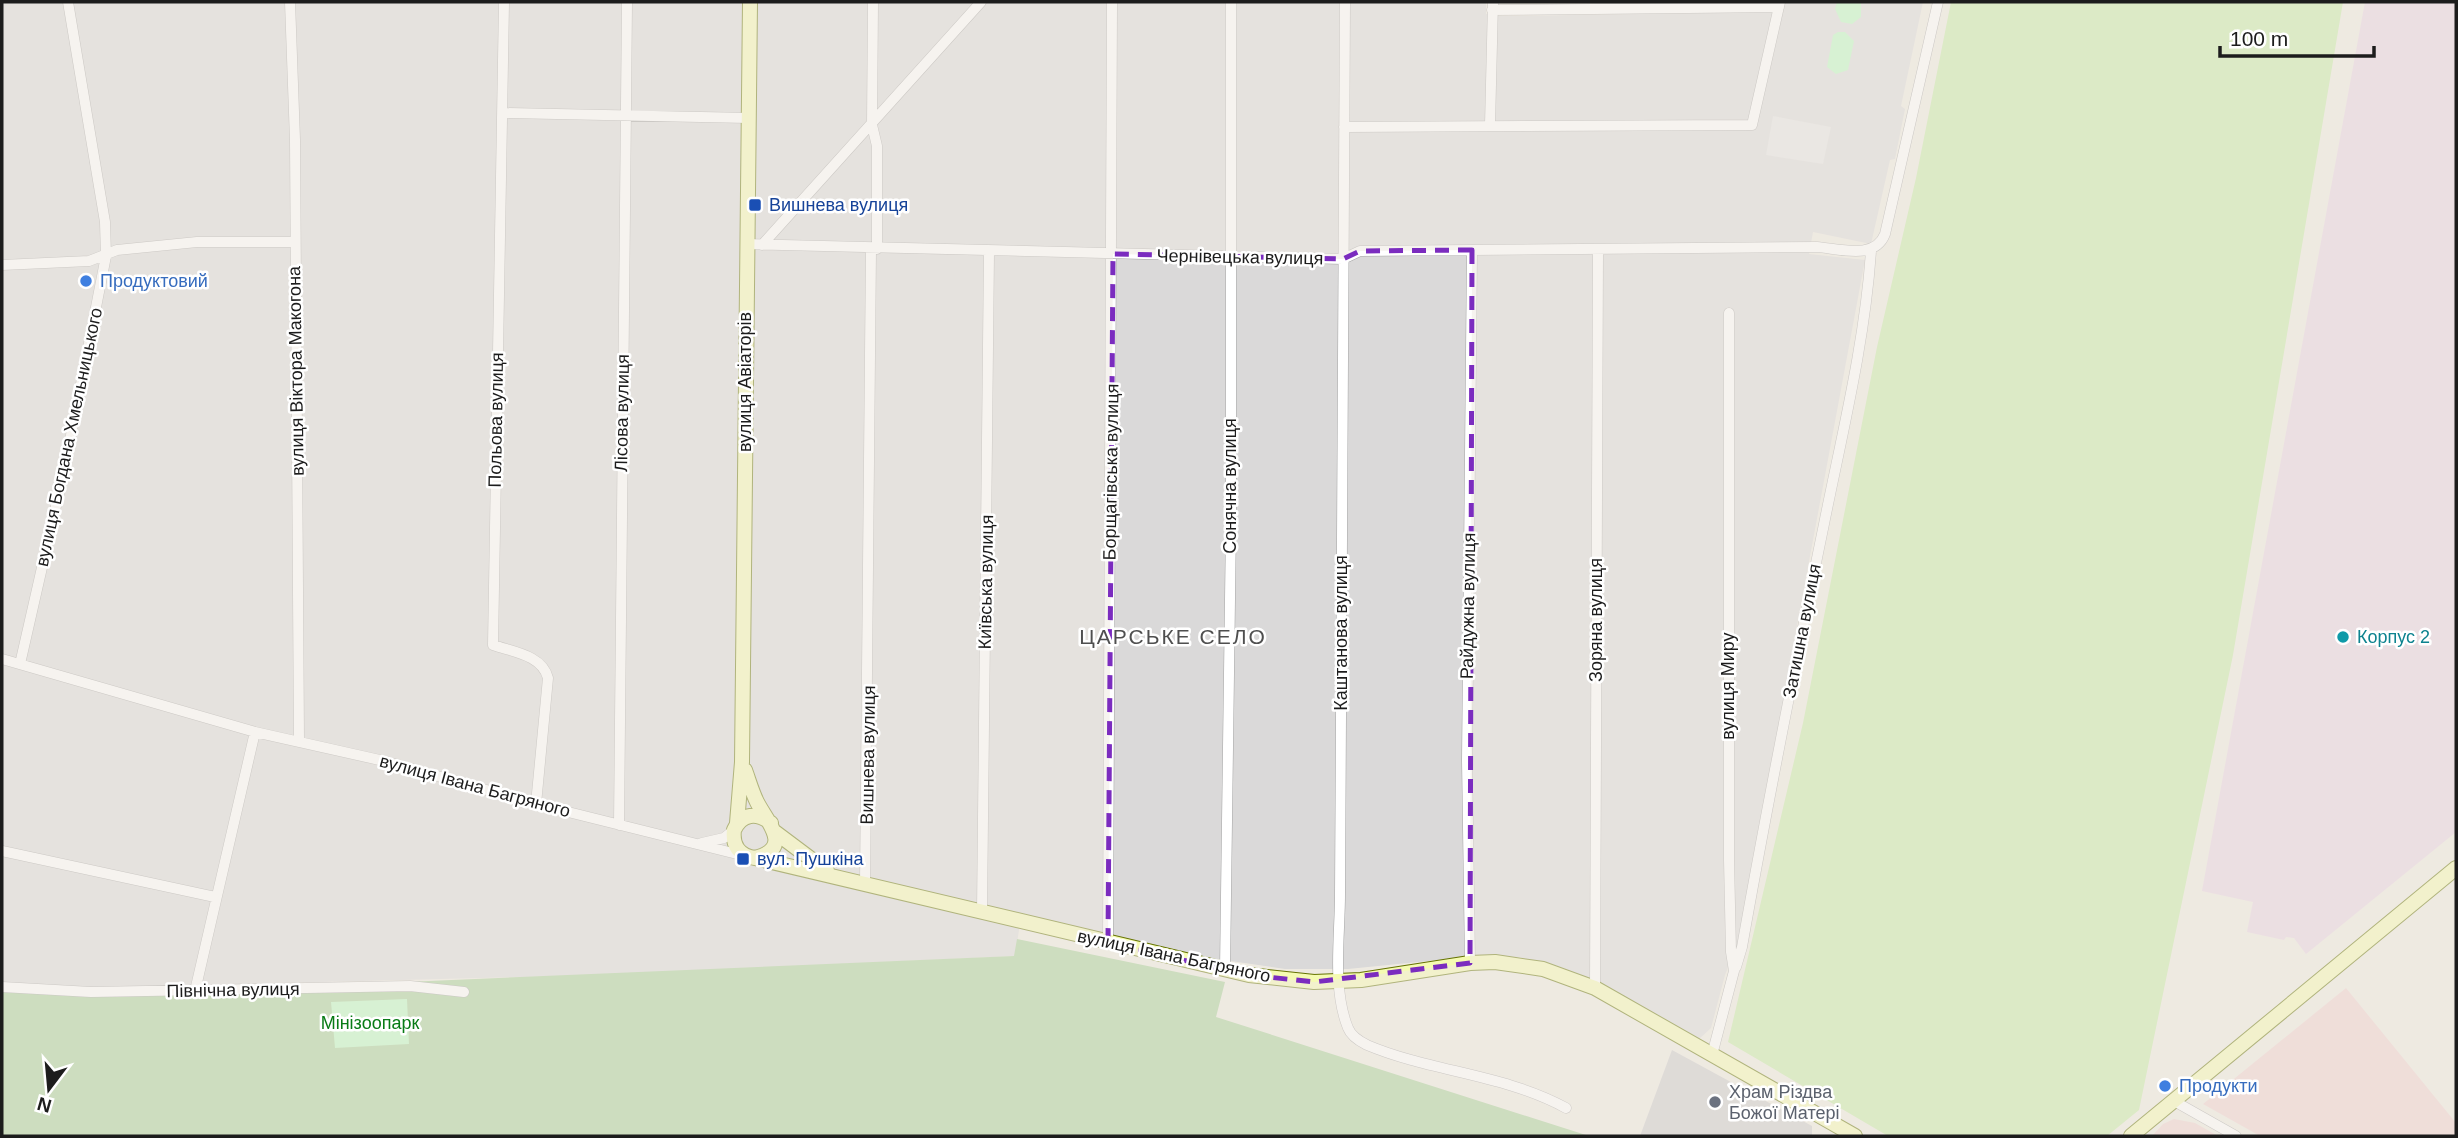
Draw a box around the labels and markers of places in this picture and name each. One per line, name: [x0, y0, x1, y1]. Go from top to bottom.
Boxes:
place label: Вишнева вулиця: [769, 195, 908, 215]
marker: Вишнева вулиця: [747, 197, 763, 213]
place label: Продуктовий: [100, 271, 208, 291]
marker: Продуктовий: [78, 273, 94, 289]
place label: Корпус 2: [2357, 627, 2430, 647]
marker: Корпус 2: [2335, 629, 2351, 645]
place label: вул. Пушкіна: [757, 849, 864, 869]
marker: вул. Пушкіна: [735, 851, 751, 867]
place label: Продукти: [2179, 1076, 2257, 1096]
marker: Продукти: [2157, 1078, 2173, 1094]
place label: Храм Різдва Божої Матері: [1729, 1082, 1840, 1123]
marker: Храм Різдва Божої Матері: [1707, 1094, 1723, 1110]

